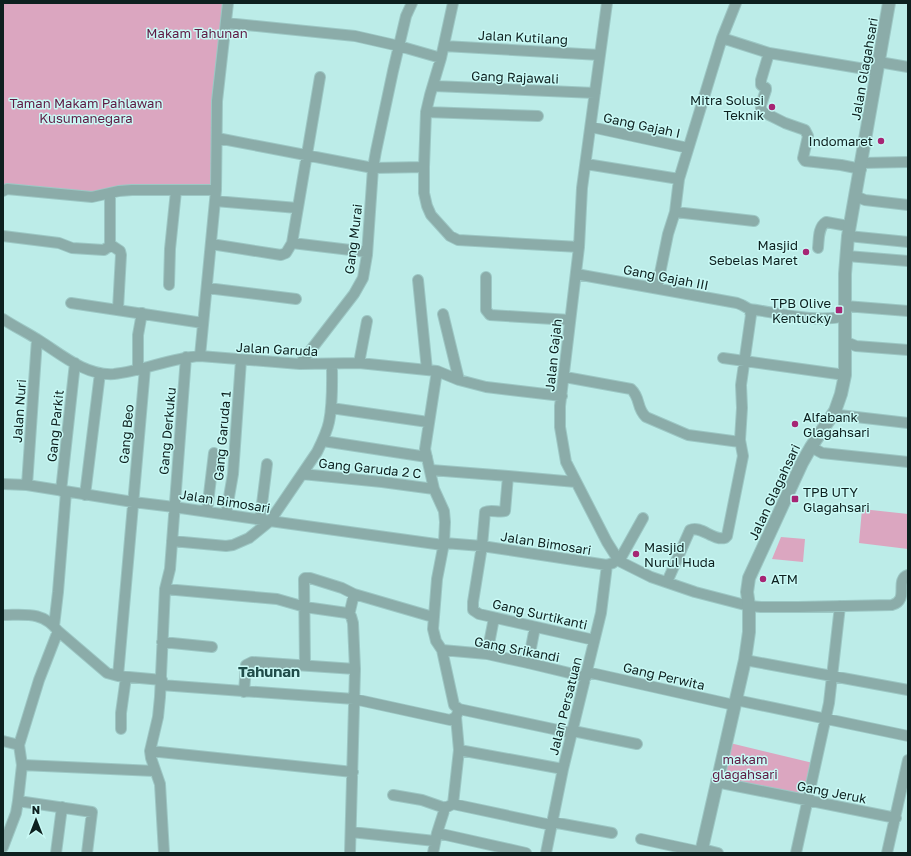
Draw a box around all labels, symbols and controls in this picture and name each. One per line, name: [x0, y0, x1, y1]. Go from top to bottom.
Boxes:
street label: Jalan Glagahsari: [847, 16, 881, 122]
park label: Makam Tahunan: [146, 25, 248, 41]
street label: Jalan Kutilang: [478, 27, 568, 47]
street label: Gang Rajawali: [471, 67, 559, 87]
place label: Mitra Solusi Teknik: [690, 92, 765, 123]
park label: Taman Makam Pahlawan Kusumanegara: [10, 95, 162, 126]
marker: Mitra Solusi Teknik: [767, 102, 777, 112]
street label: Gang Gajah I: [602, 109, 682, 141]
place label: Indomaret: [809, 133, 873, 149]
marker: Indomaret: [876, 136, 886, 146]
street label: Gang Murai: [341, 203, 365, 275]
place label: Masjid Sebelas Maret: [709, 237, 798, 268]
marker: Masjid Sebelas Maret: [801, 247, 811, 257]
street label: Gang Gajah III: [622, 261, 710, 293]
place label: TPB Olive Kentucky: [771, 295, 832, 326]
marker: TPB Olive Kentucky: [834, 305, 844, 315]
street label: Jalan Gajah: [541, 318, 565, 392]
street label: Jalan Garuda: [236, 339, 318, 359]
street label: Jalan Nuri: [9, 379, 29, 443]
street label: Gang Derkuku: [155, 387, 179, 475]
street label: Gang Parkit: [43, 389, 67, 463]
street label: Gang Garuda 1: [210, 390, 234, 482]
street label: Gang Beo: [115, 403, 137, 464]
place label: Alfabank Glagahsari: [803, 409, 870, 440]
marker: Alfabank Glagahsari: [790, 419, 800, 429]
street label: Jalan Glagahsari: [745, 441, 803, 543]
street label: Gang Garuda 2 C: [318, 455, 422, 481]
place label: TPB UTY Glagahsari: [803, 484, 870, 515]
street label: Jalan Bimosari: [179, 486, 271, 516]
marker: TPB UTY Glagahsari: [790, 494, 800, 504]
street label: Jalan Bimosari: [500, 528, 592, 558]
place label: Masjid Nurul Huda: [644, 539, 715, 570]
marker: Masjid Nurul Huda: [631, 549, 641, 559]
place label: ATM: [771, 571, 798, 587]
marker: ATM: [758, 574, 768, 584]
street label: Gang Surtikanti: [491, 595, 589, 633]
street label: Gang Srikandi: [473, 633, 561, 665]
street label: Jalan Persatuan: [545, 655, 585, 757]
street label: Gang Perwita: [621, 659, 707, 693]
district label: Tahunan: [238, 662, 300, 680]
park label: makam glagahsari: [712, 751, 778, 782]
street label: Gang Jeruk: [796, 777, 869, 807]
north arrow: [16, 800, 56, 840]
text: N: [32, 803, 40, 816]

